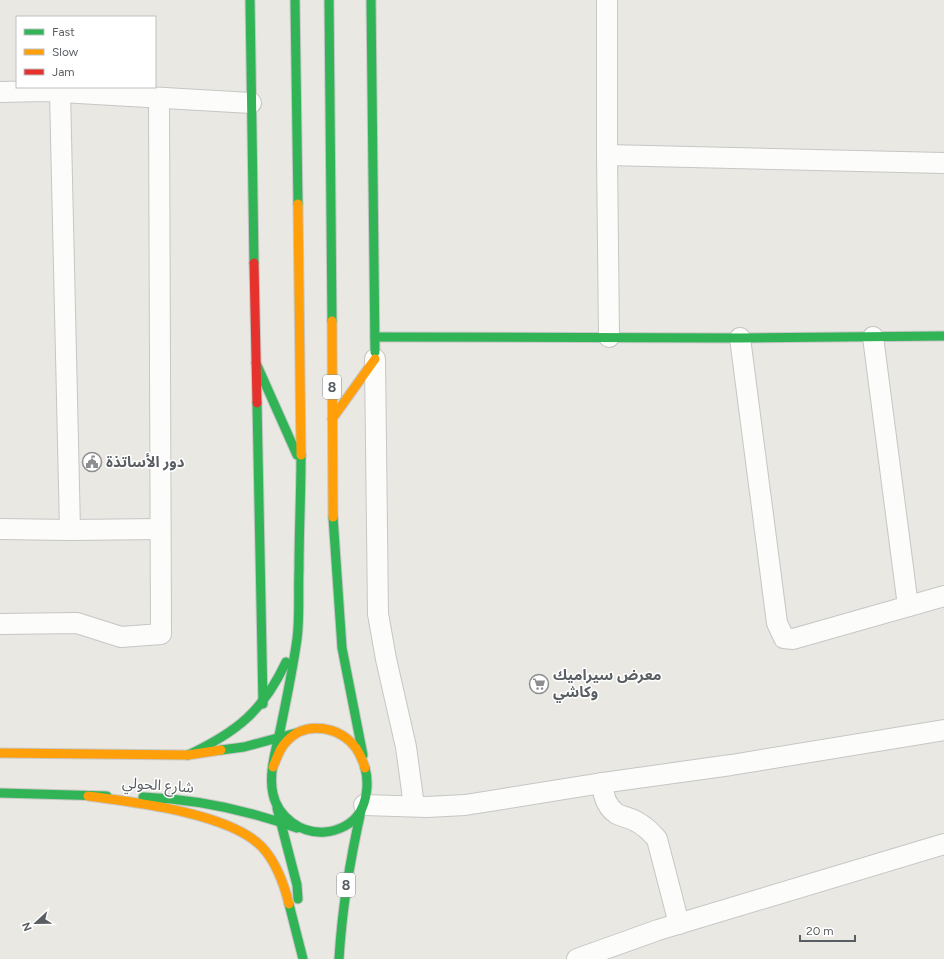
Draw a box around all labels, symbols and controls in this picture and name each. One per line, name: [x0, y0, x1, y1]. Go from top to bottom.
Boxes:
legend: [16, 16, 156, 88]
text: Fast: [52, 25, 75, 39]
text: Slow: [52, 45, 79, 59]
text: Jam: [52, 65, 75, 79]
road number: 8: [323, 375, 341, 399]
public building icon: دور الأساتذة: [81, 451, 103, 473]
place label: دور الأساتذة: [106, 453, 185, 471]
place label: معرض سيراميك وكاشي: [553, 666, 662, 703]
supermarket icon: معرض سيراميك وكاشي: [528, 673, 550, 695]
street label: شارع الحولي: [121, 774, 195, 799]
road number: 8: [337, 873, 355, 897]
north arrow: [16, 903, 56, 943]
scale bar: [800, 917, 855, 943]
text: N: [20, 920, 35, 933]
text: 20 m: [806, 924, 834, 938]

